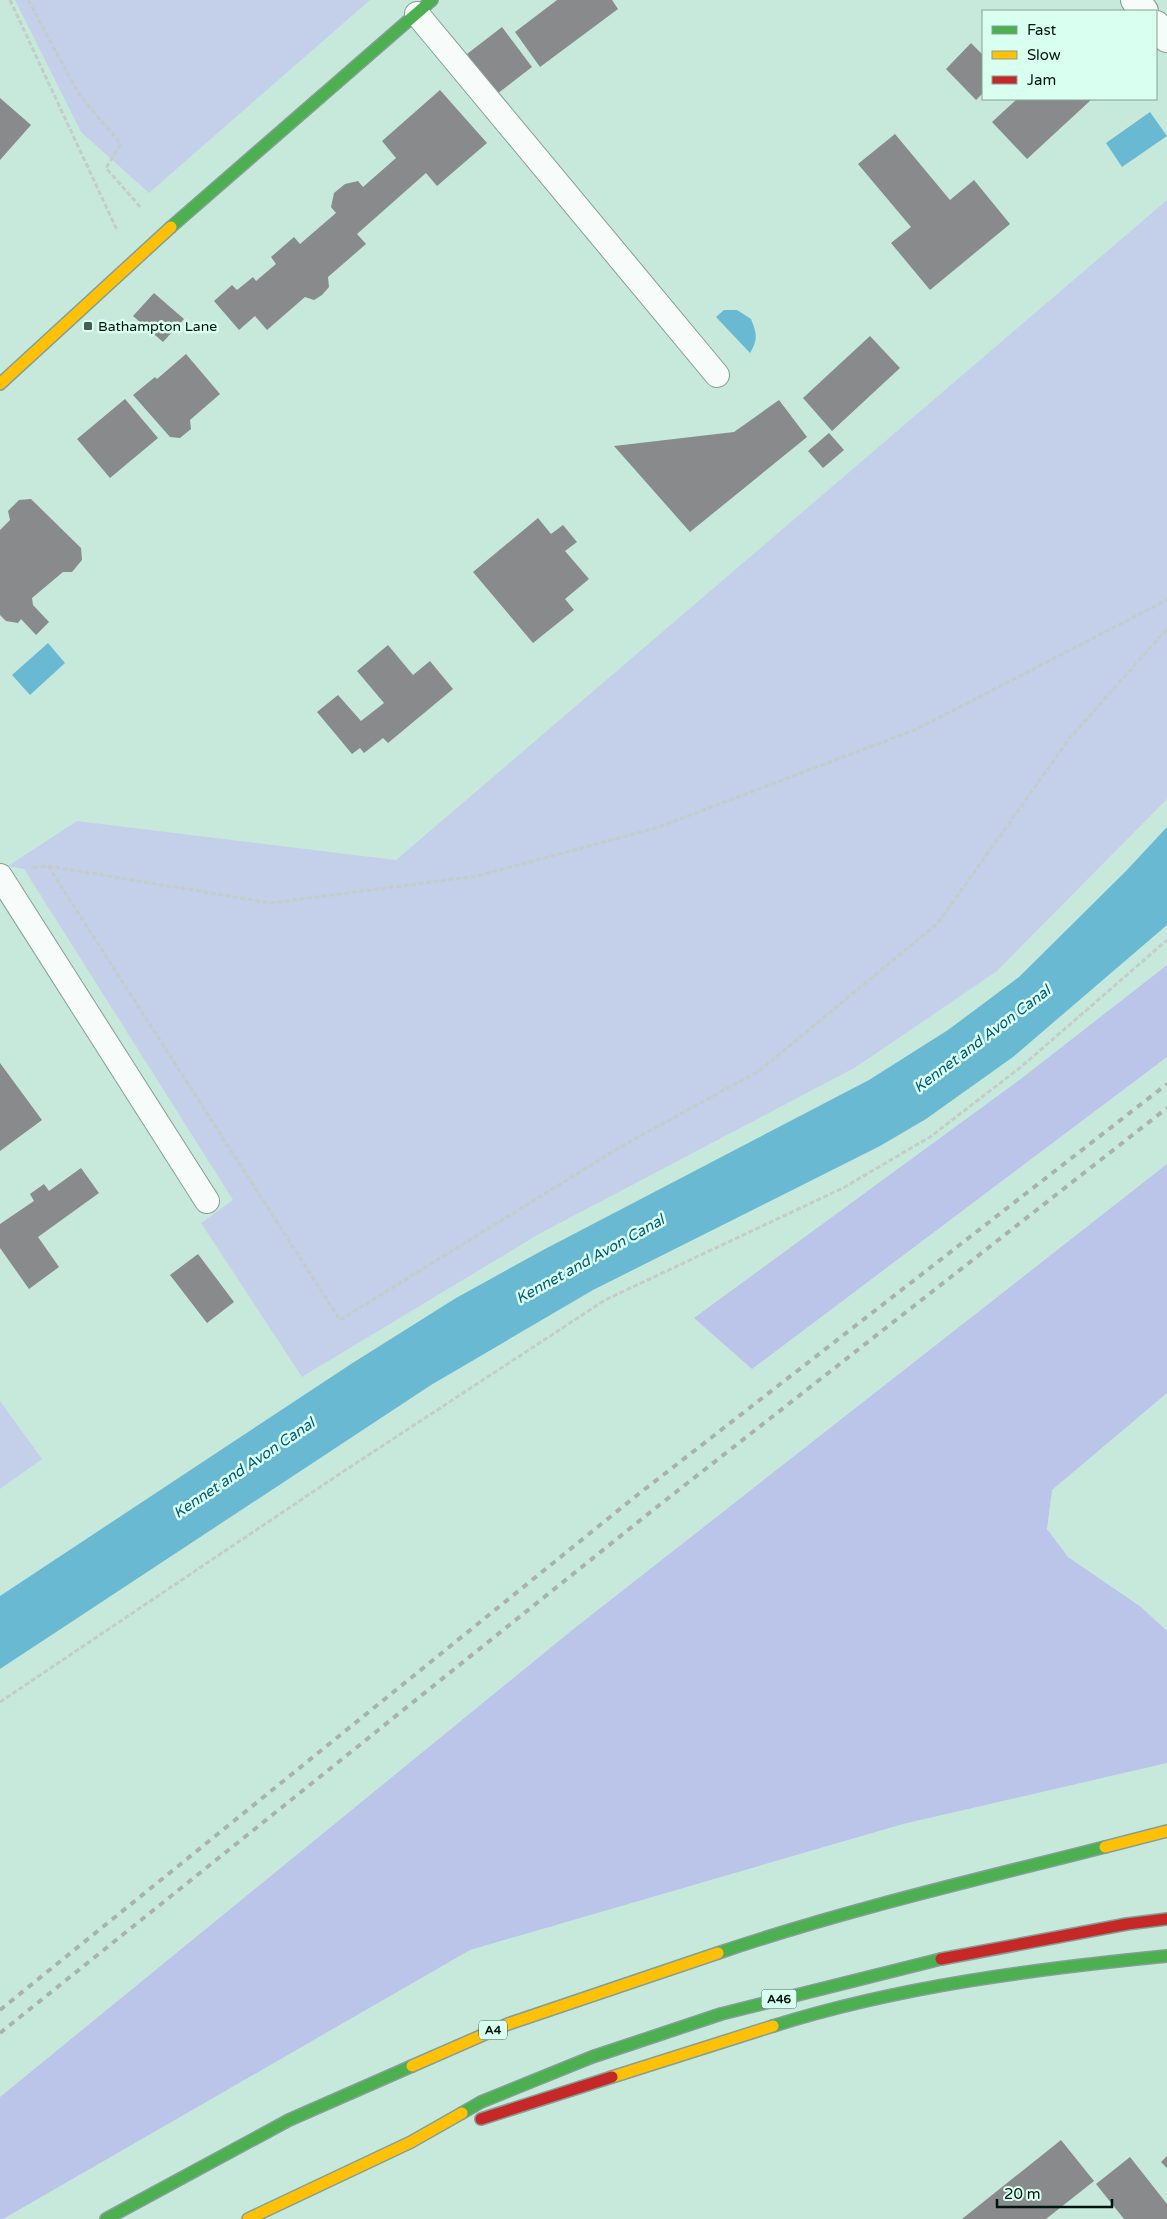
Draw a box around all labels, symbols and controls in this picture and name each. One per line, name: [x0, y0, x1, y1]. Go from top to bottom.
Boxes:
legend: [982, 10, 1157, 100]
text: Fast: [1027, 21, 1057, 39]
text: Slow: [1027, 46, 1061, 64]
text: Jam: [1027, 71, 1056, 89]
place label: Bathampton Lane: [98, 318, 217, 335]
marker: Bathampton Lane: [82, 320, 94, 332]
water label: Kennet and Avon Canal: [910, 980, 1056, 1096]
water label: Kennet and Avon Canal: [513, 1210, 669, 1307]
water label: Kennet and Avon Canal: [170, 1413, 320, 1522]
road number: A46: [762, 1990, 796, 2008]
road number: A4: [479, 2020, 507, 2040]
scale bar: [997, 2176, 1112, 2208]
text: 20 m: [1004, 2185, 1041, 2203]

